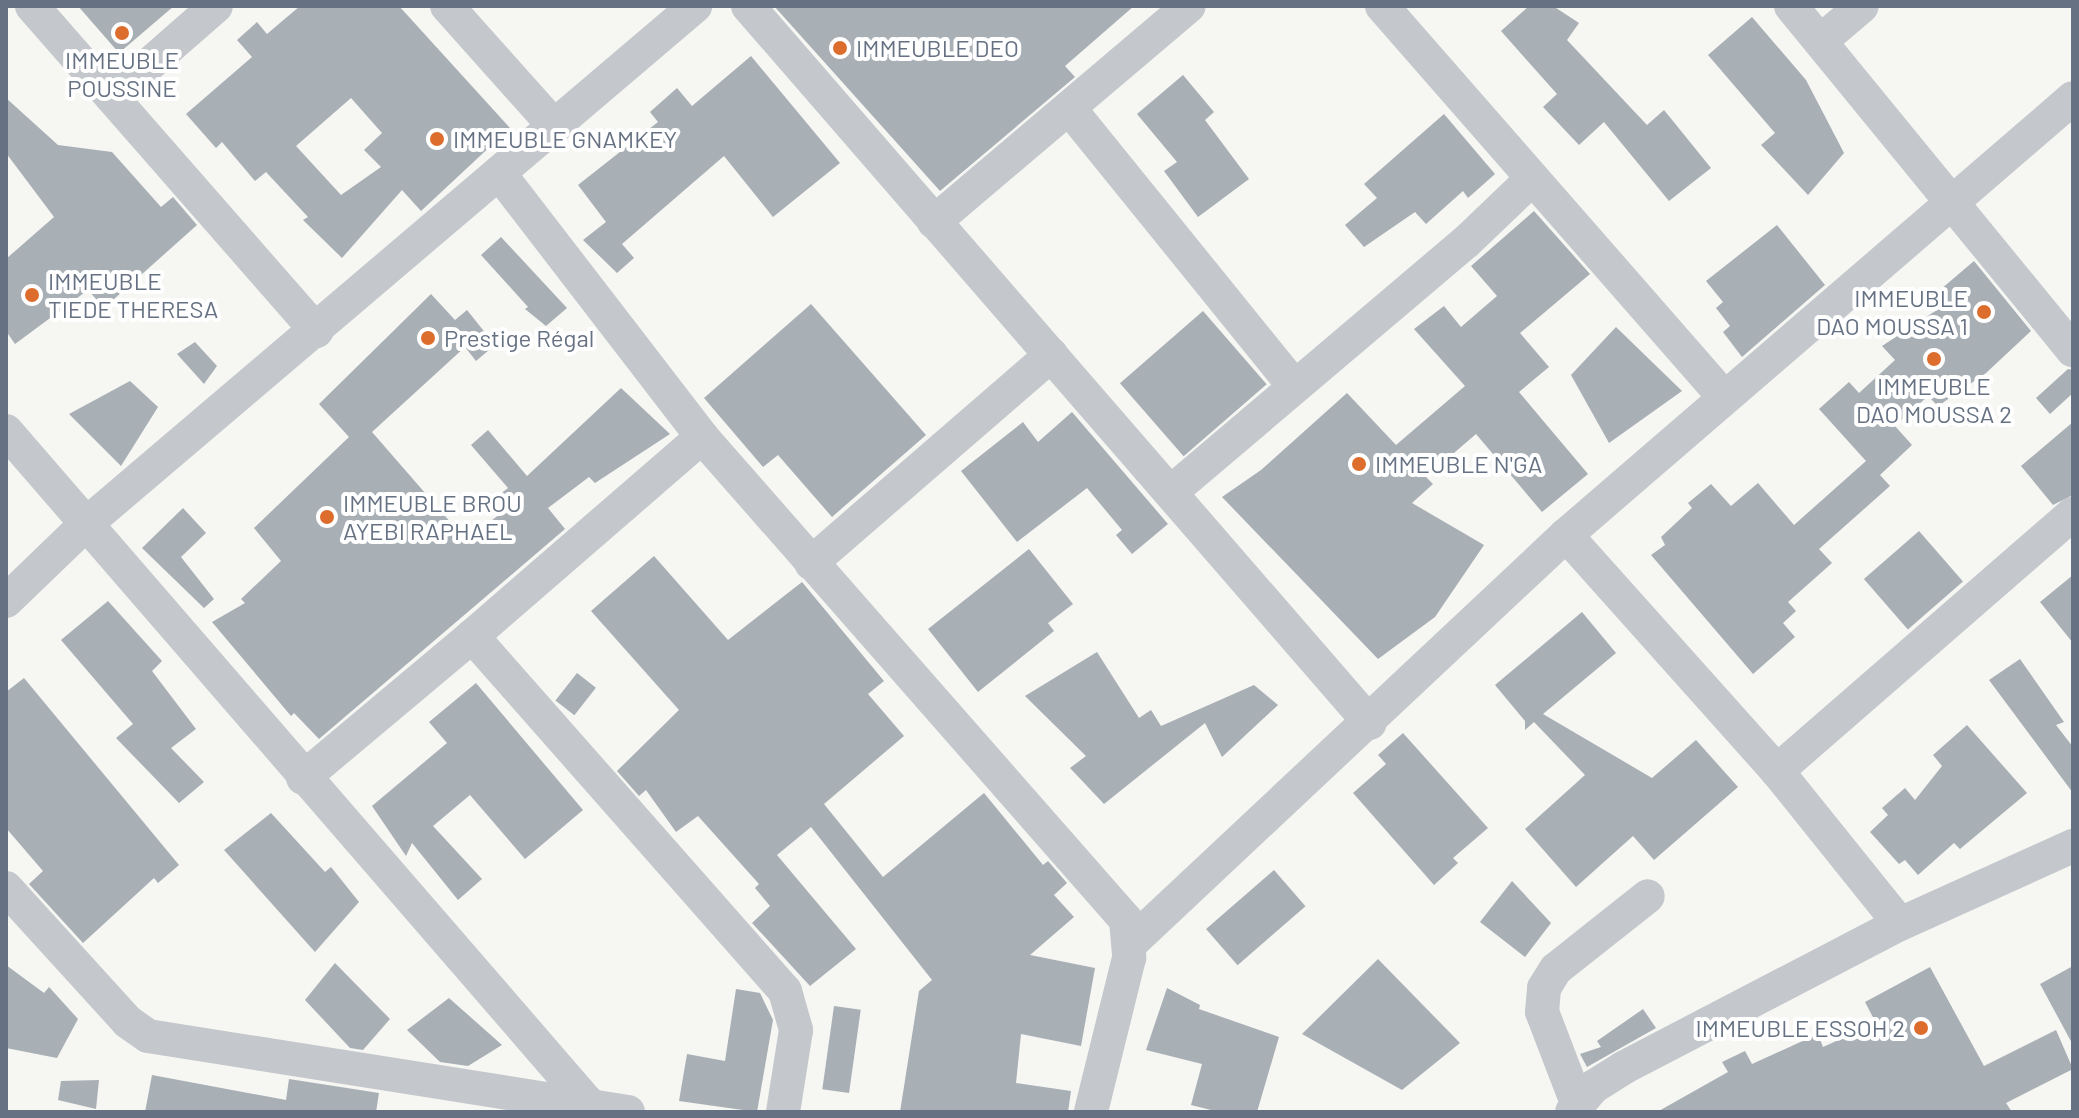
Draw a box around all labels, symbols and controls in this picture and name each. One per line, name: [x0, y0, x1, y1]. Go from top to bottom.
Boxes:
marker: IMMEUBLE POUSSINE: [113, 24, 131, 42]
place label: IMMEUBLE DEO: [856, 34, 1019, 62]
marker: IMMEUBLE DEO: [831, 39, 849, 57]
place label: IMMEUBLE POUSSINE: [65, 46, 179, 102]
place label: IMMEUBLE GNAMKEY: [453, 125, 677, 153]
marker: IMMEUBLE GNAMKEY: [428, 130, 446, 148]
place label: IMMEUBLE TIEDE THERESA: [48, 267, 218, 323]
place label: IMMEUBLE DAO MOUSSA 1: [1816, 284, 1968, 340]
marker: IMMEUBLE TIEDE THERESA: [23, 286, 41, 304]
marker: IMMEUBLE DAO MOUSSA 1: [1975, 303, 1993, 321]
place label: Prestige Régal: [444, 324, 594, 352]
marker: Prestige Régal: [419, 329, 437, 347]
marker: IMMEUBLE DAO MOUSSA 2: [1925, 350, 1943, 368]
place label: IMMEUBLE DAO MOUSSA 2: [1856, 372, 2012, 428]
place label: IMMEUBLE N'GA: [1375, 450, 1542, 478]
marker: IMMEUBLE N'GA: [1350, 455, 1368, 473]
place label: IMMEUBLE BROU AYEBI RAPHAEL: [343, 489, 522, 545]
marker: IMMEUBLE BROU AYEBI RAPHAEL: [318, 508, 336, 526]
place label: IMMEUBLE ESSOH 2: [1696, 1014, 1905, 1042]
marker: IMMEUBLE ESSOH 2: [1912, 1019, 1930, 1037]

